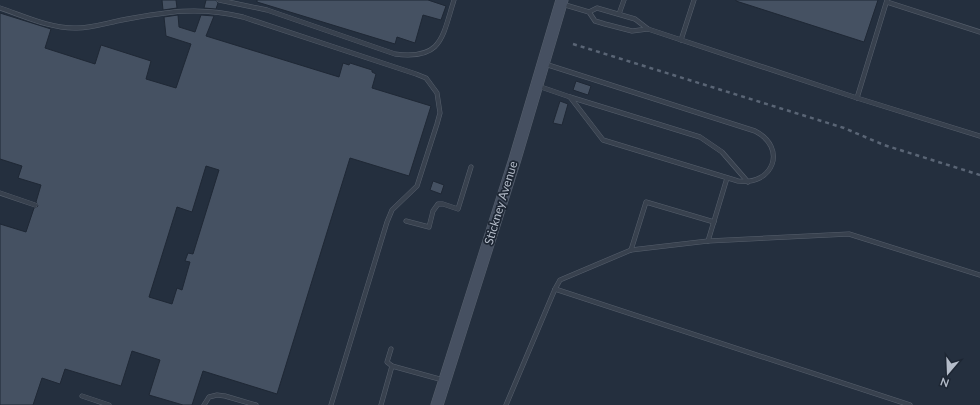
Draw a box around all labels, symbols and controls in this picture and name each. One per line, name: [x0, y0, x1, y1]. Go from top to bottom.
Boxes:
street label: Stickney Avenue: [481, 159, 520, 246]
north arrow: [928, 353, 968, 393]
text: N: [938, 375, 951, 390]

